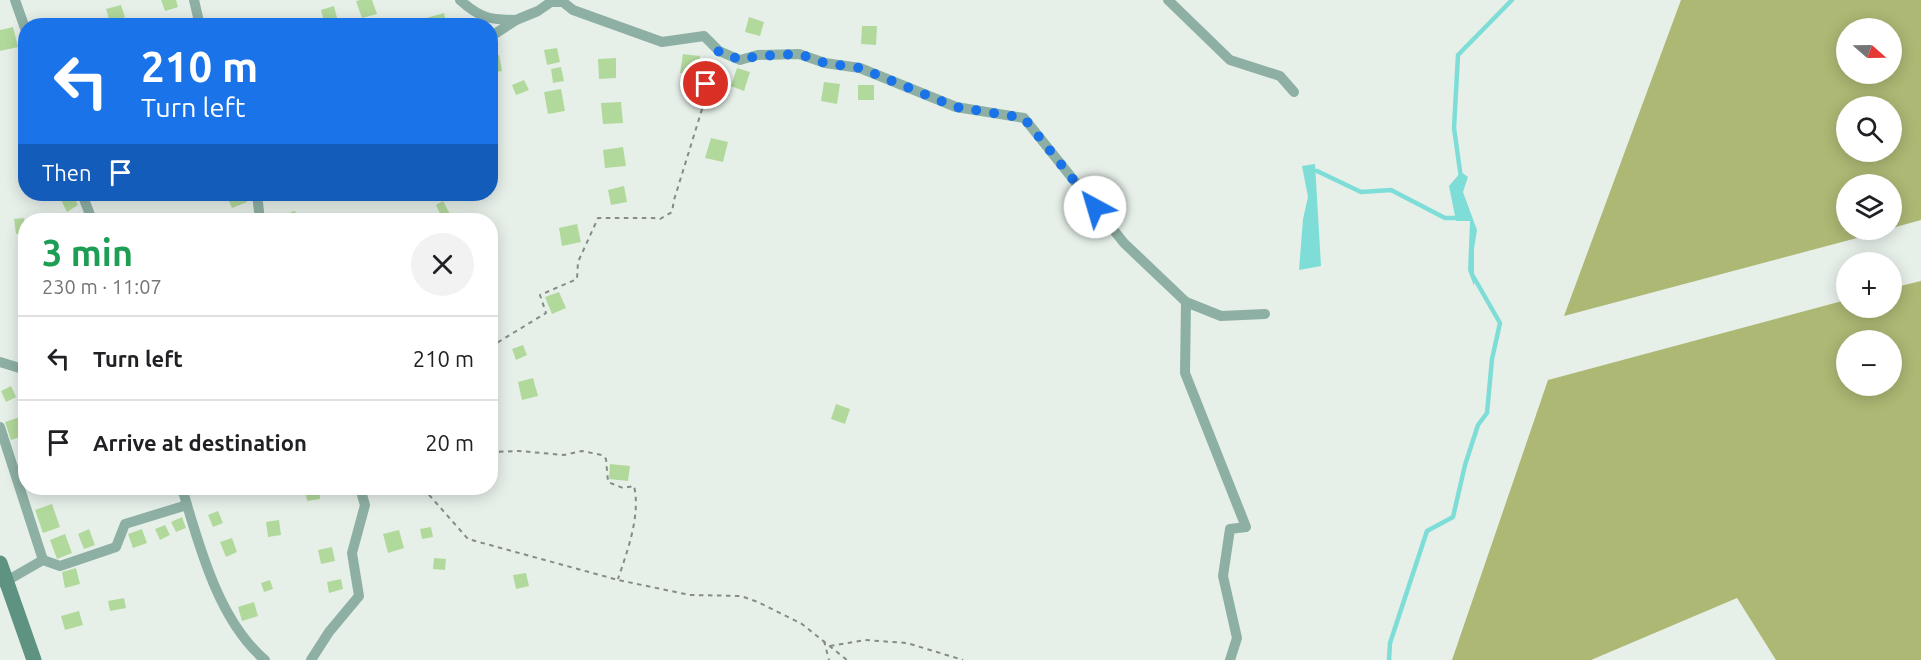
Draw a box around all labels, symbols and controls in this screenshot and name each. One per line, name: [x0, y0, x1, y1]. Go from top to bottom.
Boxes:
north arrow: [1836, 18, 1902, 84]
map controls: [1836, 18, 1902, 396]
icon: left: [42, 42, 120, 120]
text: 210 m: [141, 43, 258, 90]
pin: [680, 58, 731, 109]
icon: arrive: [689, 67, 722, 100]
text: Turn left: [141, 92, 245, 122]
button: search: [1836, 96, 1902, 162]
icon: arrive: [104, 156, 137, 189]
text: Then: [42, 160, 92, 185]
button: layers: [1836, 174, 1902, 240]
position arrow: [1063, 175, 1127, 239]
text: 3 min: [42, 232, 133, 273]
button: close: [411, 233, 474, 296]
button: +: [1836, 252, 1902, 318]
text: 230 m · 11:07: [42, 275, 162, 298]
button: −: [1836, 330, 1902, 396]
icon: left: [42, 342, 75, 375]
text: Turn left: [93, 346, 183, 371]
text: 210 m: [413, 346, 474, 371]
icon: arrive: [42, 426, 75, 459]
text: Arrive at destination: [93, 430, 307, 455]
text: 20 m: [425, 430, 474, 455]

